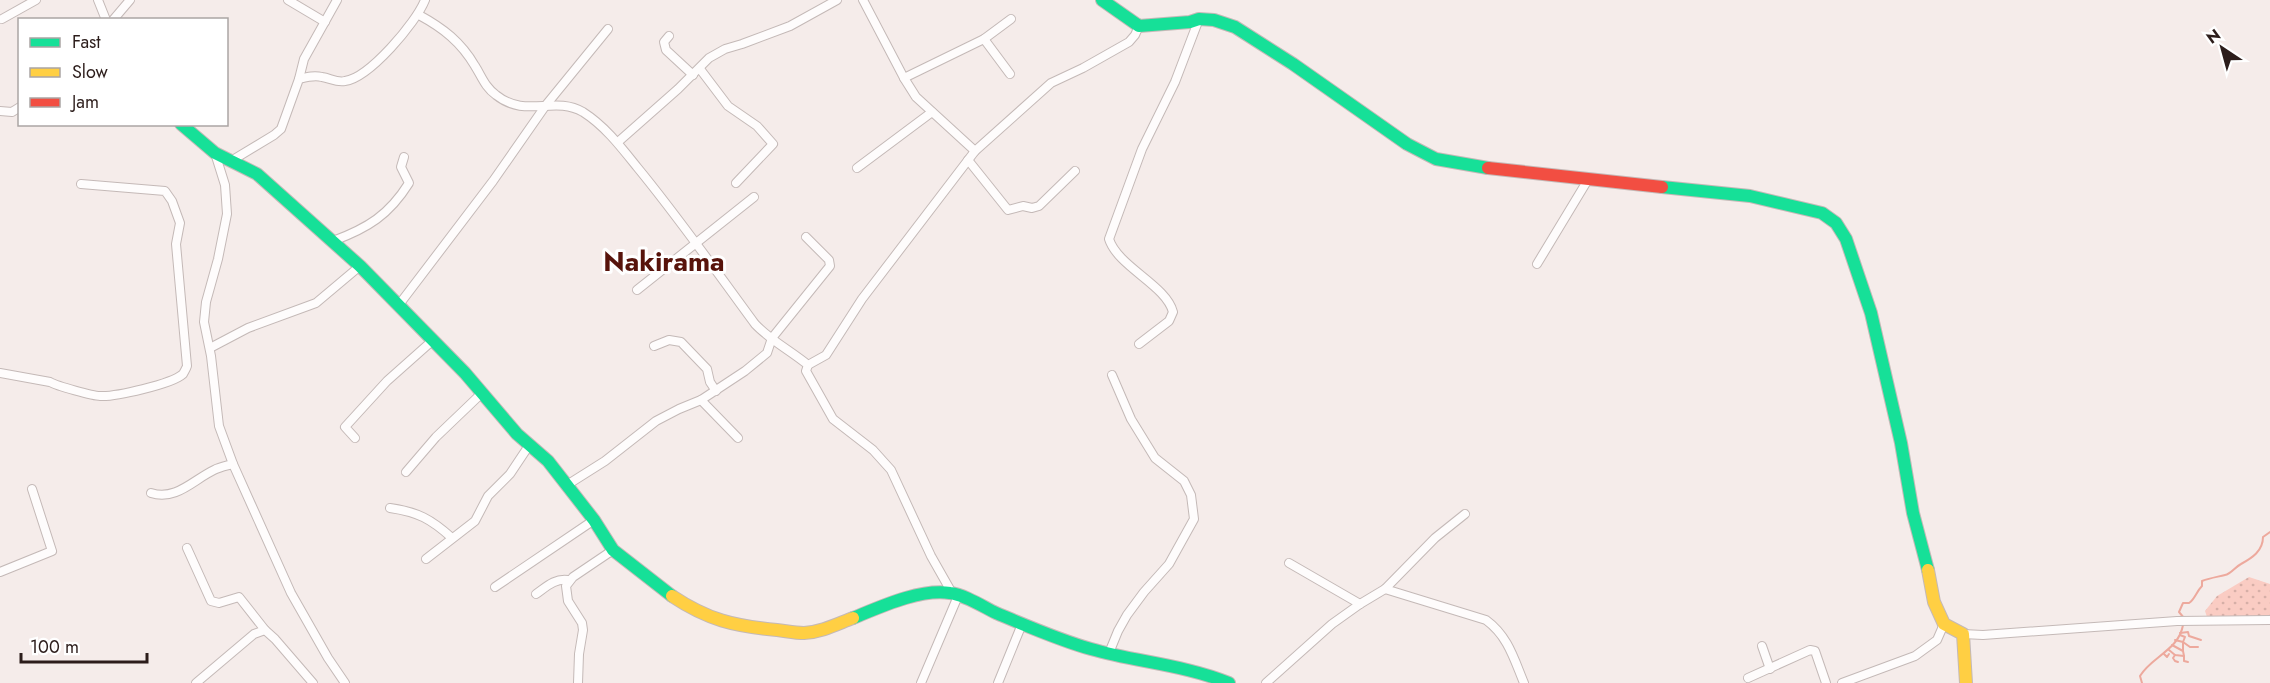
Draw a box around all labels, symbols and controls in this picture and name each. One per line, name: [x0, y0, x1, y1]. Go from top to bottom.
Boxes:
legend: [18, 18, 228, 126]
north arrow: [2192, 18, 2252, 78]
text: N: [2202, 23, 2225, 49]
text: Fast: [72, 29, 101, 55]
text: Slow: [72, 59, 109, 85]
text: Jam: [70, 89, 99, 115]
district label: Nakirama: [603, 242, 725, 281]
scale bar: [21, 626, 147, 664]
text: 100 m: [30, 634, 79, 660]

